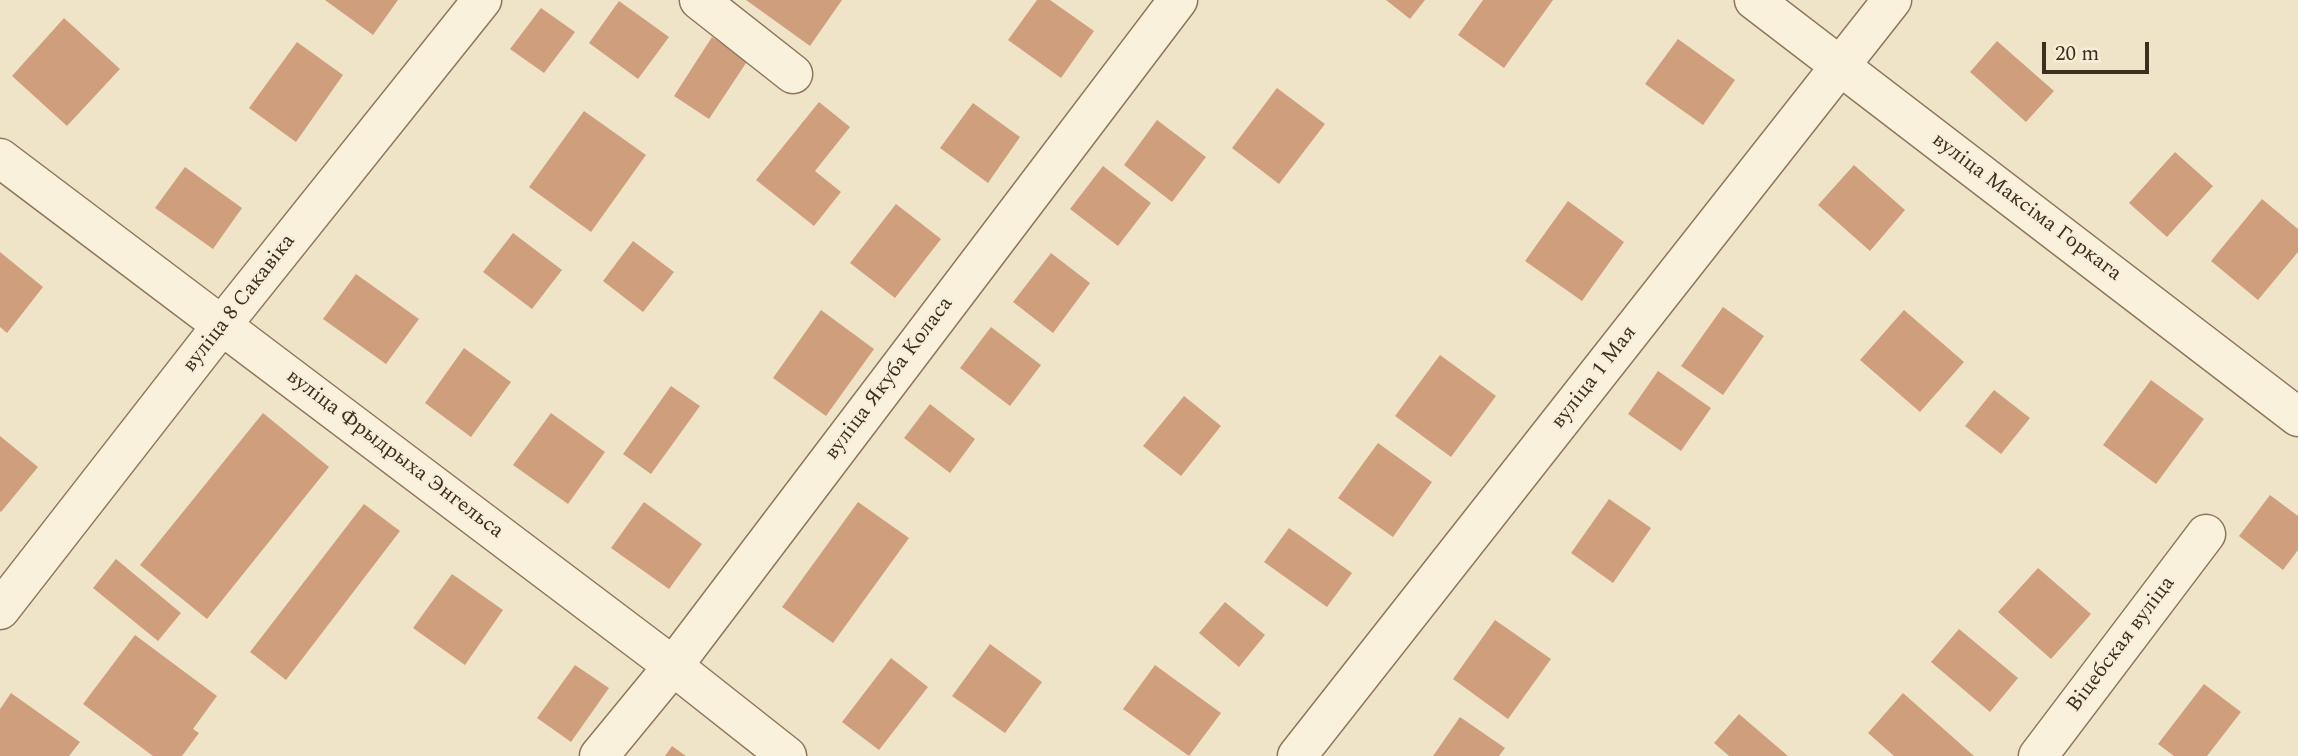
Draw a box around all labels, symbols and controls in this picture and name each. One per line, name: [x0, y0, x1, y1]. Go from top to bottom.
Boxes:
scale bar: [2046, 28, 2153, 72]
text: 20 m: [2055, 38, 2099, 70]
street label: вуліца Максіма Горкага: [1926, 128, 2126, 288]
street label: вуліца 8 Сакавіка: [178, 230, 302, 378]
street label: вуліца Якуба Коласа: [820, 292, 960, 466]
street label: вуліца 1 Мая: [1547, 321, 1643, 435]
street label: вуліца Фрыдрыха Энгельса: [280, 365, 508, 545]
street label: Віцебская вуліца: [2063, 572, 2181, 718]

